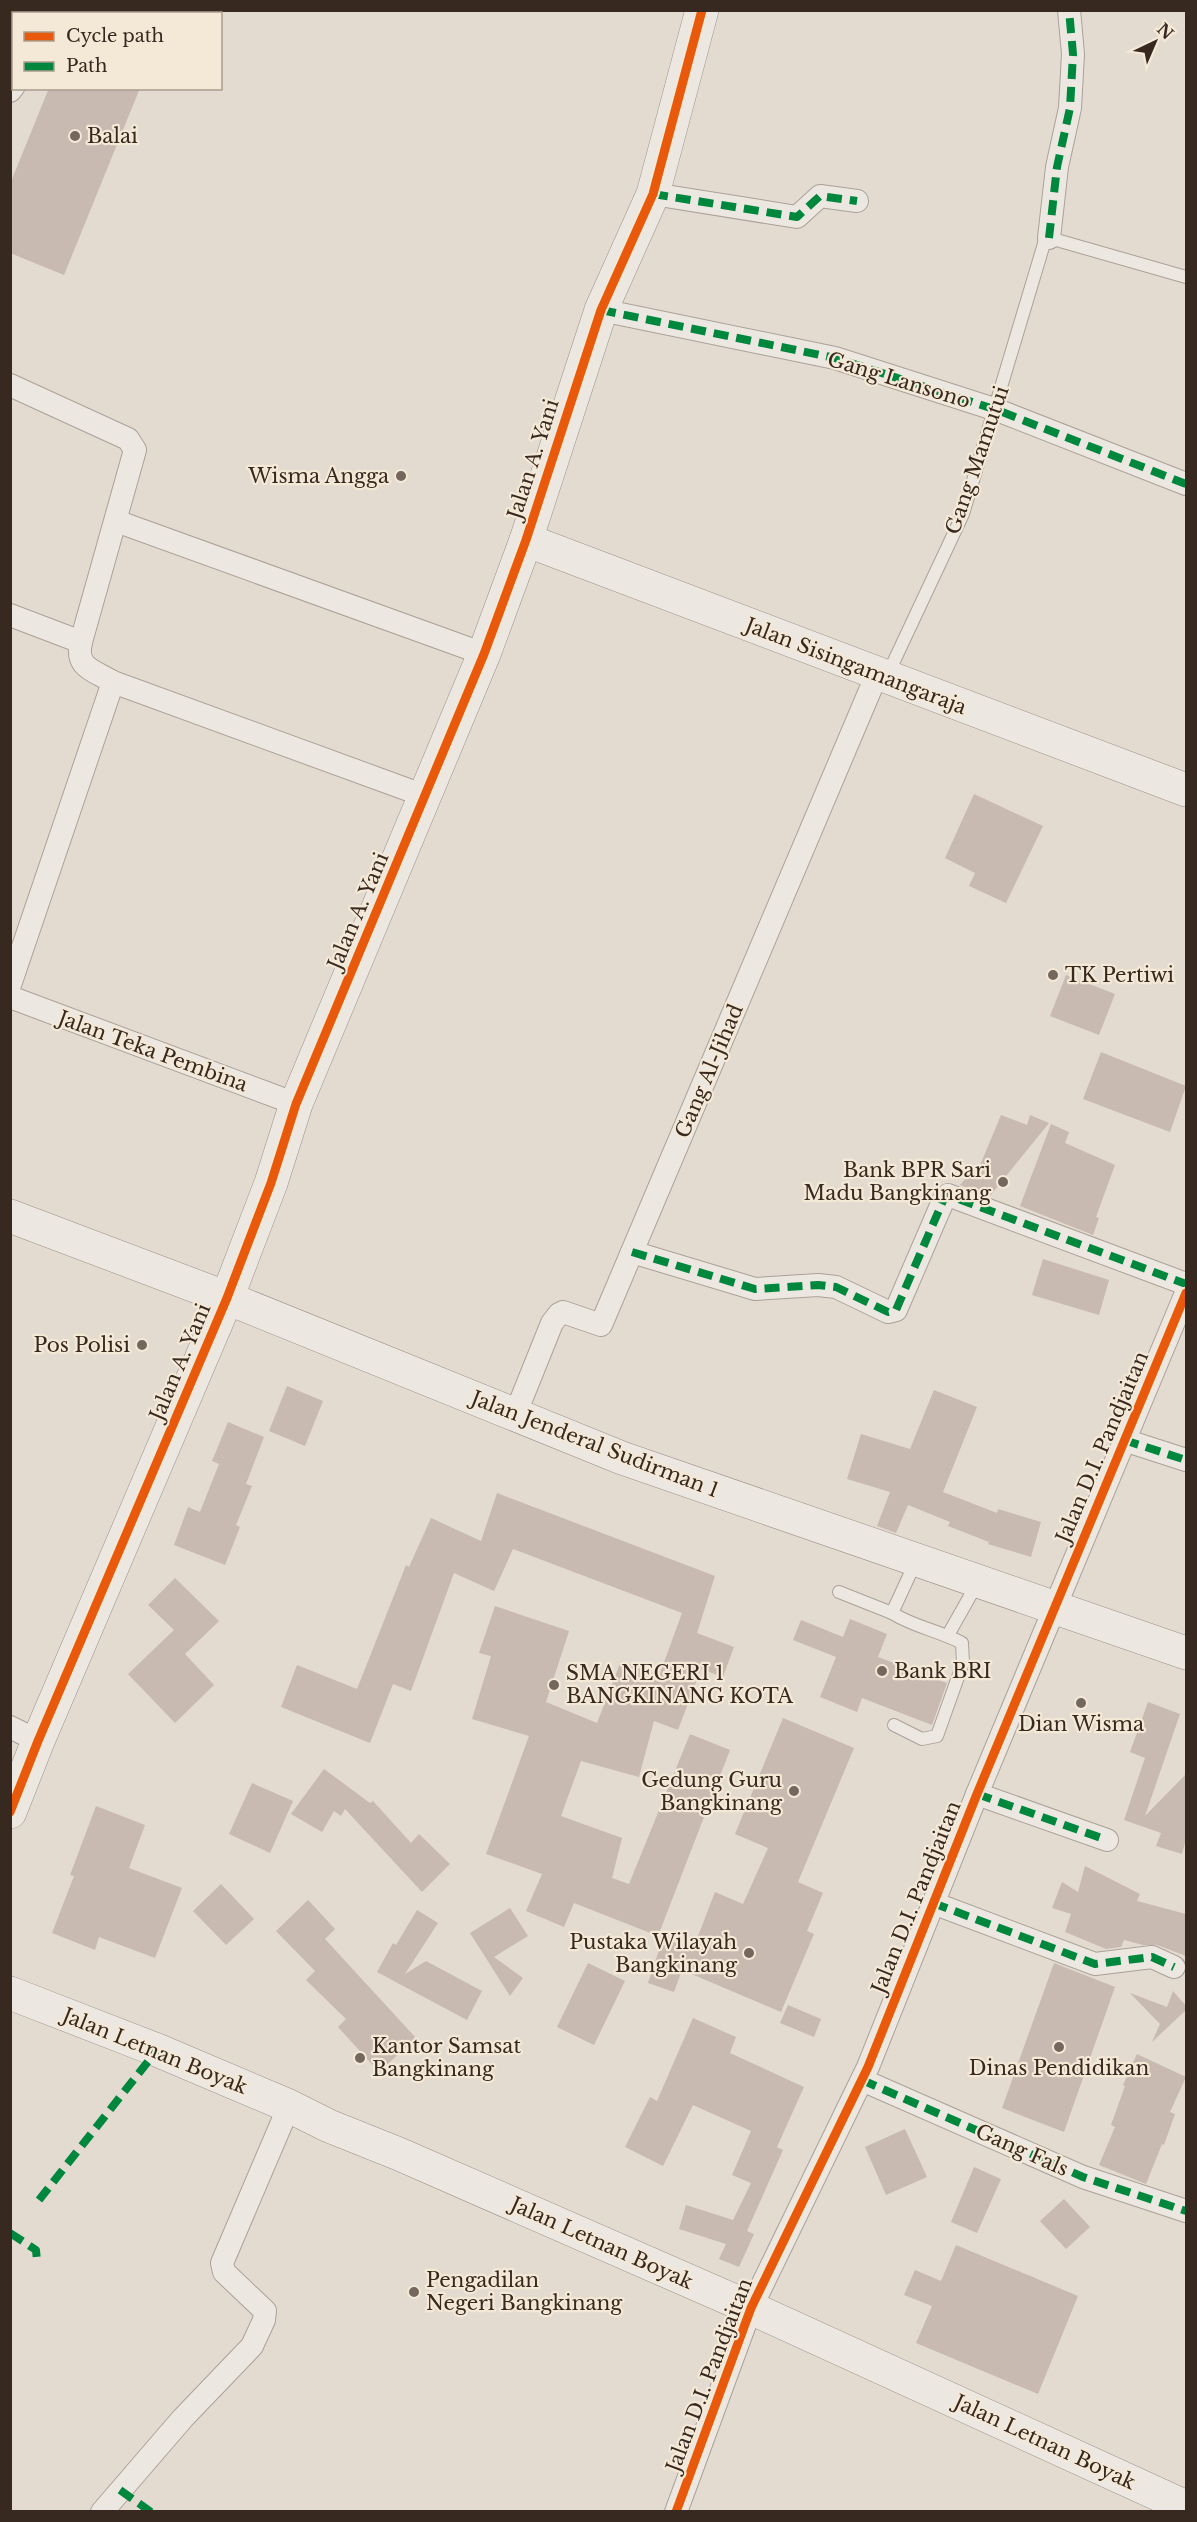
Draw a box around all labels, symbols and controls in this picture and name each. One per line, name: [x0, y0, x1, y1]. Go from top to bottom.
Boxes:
legend: [12, 12, 222, 90]
north arrow: [1125, 12, 1185, 72]
text: N: [1153, 19, 1178, 44]
text: Cycle path: [66, 25, 164, 47]
text: Path: [66, 55, 107, 77]
place label: Balai: [87, 124, 138, 148]
marker: Balai: [68, 129, 82, 143]
street label: Gang Lansono: [825, 347, 973, 413]
street label: Gang Mamutui: [940, 383, 1014, 537]
street label: Jalan A. Yani: [501, 396, 564, 525]
place label: Wisma Angga: [247, 464, 390, 488]
marker: Wisma Angga: [394, 469, 408, 483]
street label: Jalan Sisingamangaraja: [739, 612, 971, 720]
street label: Jalan A. Yani: [321, 849, 393, 976]
place label: TK Pertiwi: [1065, 963, 1174, 987]
marker: TK Pertiwi: [1046, 968, 1060, 982]
street label: Gang Al-Jihad: [670, 1001, 748, 1141]
street label: Jalan Teka Pembina: [52, 1005, 252, 1097]
place label: Bank BPR Sari Madu Bangkinang: [804, 1158, 992, 1205]
marker: Bank BPR Sari Madu Bangkinang: [996, 1175, 1010, 1189]
street label: Jalan A. Yani: [143, 1300, 215, 1427]
place label: Pos Polisi: [34, 1333, 130, 1357]
marker: Pos Polisi: [135, 1338, 149, 1352]
street label: Jalan D.I. Pandjaitan: [1050, 1348, 1153, 1549]
street label: Jalan Jenderal Sudirman 1: [465, 1385, 722, 1502]
place label: Bank BRI: [894, 1659, 991, 1683]
place label: SMA NEGERI 1 BANGKINANG KOTA: [566, 1661, 793, 1708]
marker: Bank BRI: [875, 1664, 889, 1678]
marker: SMA NEGERI 1 BANGKINANG KOTA: [547, 1678, 561, 1692]
marker: Dian Wisma: [1074, 1696, 1088, 1710]
place label: Dian Wisma: [1018, 1712, 1145, 1736]
place label: Gedung Guru Bangkinang: [641, 1768, 783, 1815]
marker: Gedung Guru Bangkinang: [787, 1784, 801, 1798]
street label: Jalan D.I. Pandjaitan: [865, 1797, 966, 2000]
place label: Pustaka Wilayah Bangkinang: [569, 1930, 738, 1977]
marker: Pustaka Wilayah Bangkinang: [742, 1946, 756, 1960]
street label: Jalan Letnan Boyak: [56, 2002, 252, 2099]
place label: Kantor Samsat Bangkinang: [372, 2034, 521, 2081]
marker: Dinas Pendidikan: [1052, 2040, 1066, 2054]
marker: Kantor Samsat Bangkinang: [353, 2051, 367, 2065]
place label: Dinas Pendidikan: [969, 2056, 1149, 2080]
street label: Gang Fals: [972, 2119, 1072, 2181]
street label: Jalan Letnan Boyak: [504, 2191, 698, 2294]
place label: Pengadilan Negeri Bangkinang: [426, 2268, 623, 2315]
street label: Jalan D.I. Pandjaitan: [660, 2275, 757, 2478]
marker: Pengadilan Negeri Bangkinang: [407, 2285, 421, 2299]
street label: Jalan Letnan Boyak: [948, 2388, 1140, 2495]

